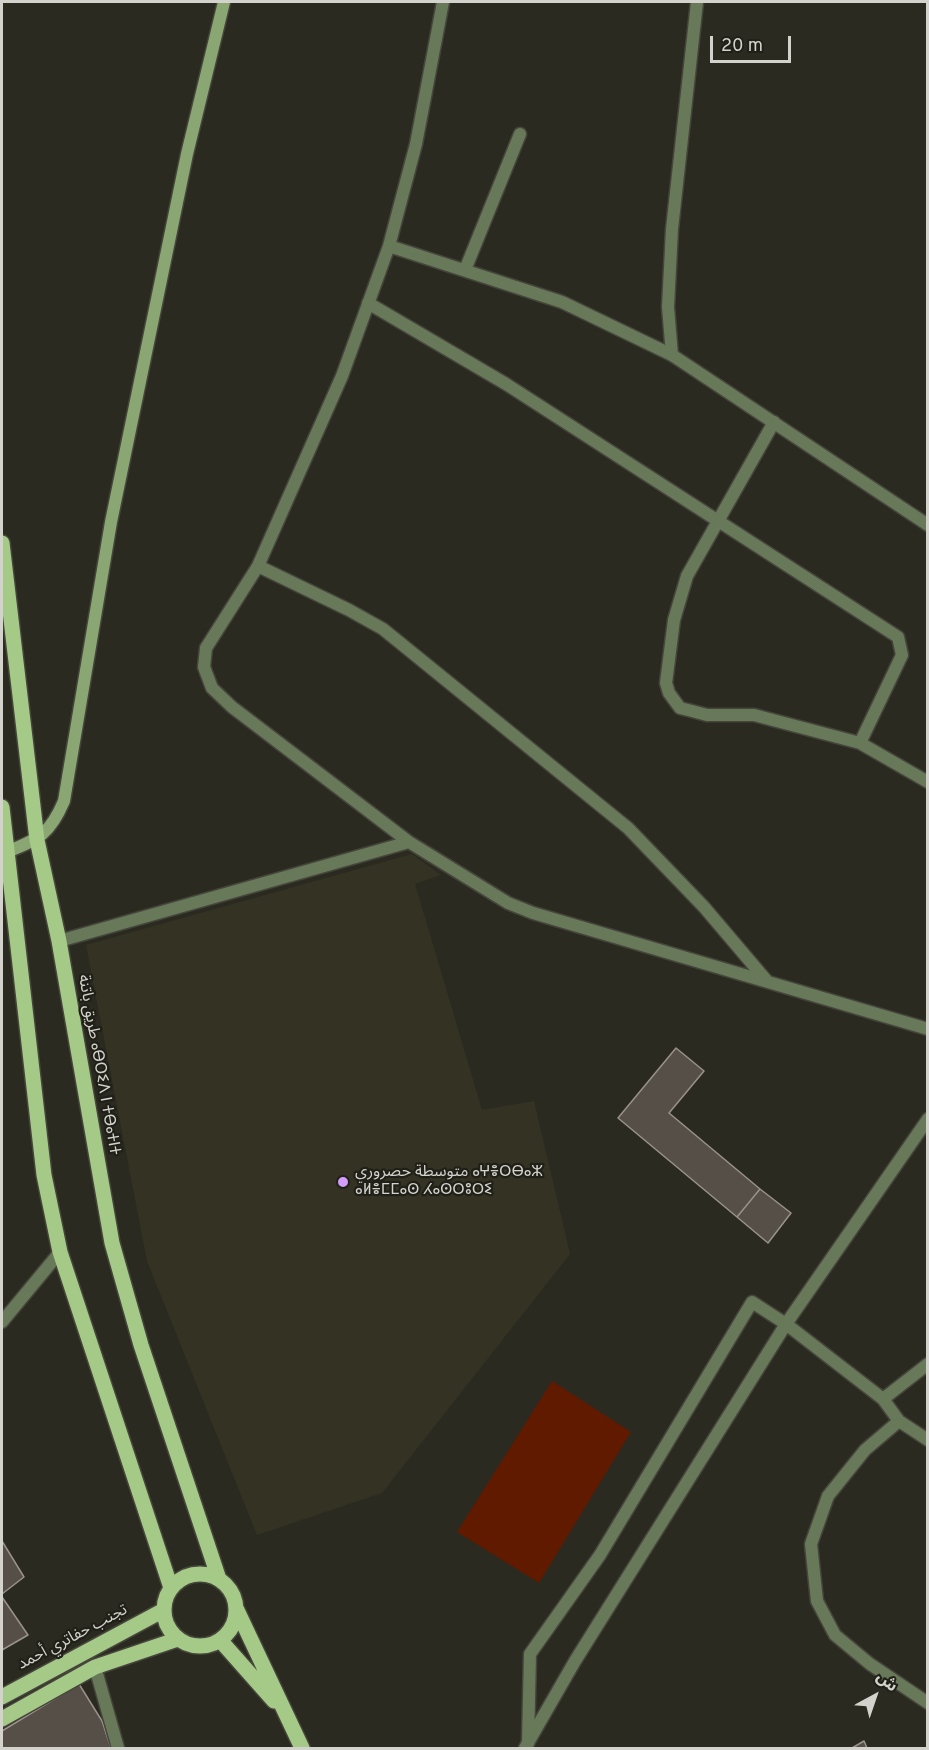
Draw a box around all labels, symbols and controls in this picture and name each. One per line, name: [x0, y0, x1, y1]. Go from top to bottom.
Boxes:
scale bar: [713, 24, 794, 62]
text: 20 m: [721, 35, 763, 58]
street label: طريق باتنة ⴰⴱⵔⵉⴷ ⵏ ⵜⴱⴰⵜⵏⵜ: [73, 973, 123, 1157]
place label: متوسطة حصروري ⴰⵖⴻⵔⴱⴰⵣ ⴰⵍⴻⵎⵎⴰⵙ ⵃⴰⵙⵔⵓⵔⵉ: [355, 1163, 543, 1201]
marker: متوسطة حصروري ⴰⵖⴻⵔⴱⴰⵣ ⴰⵍⴻⵎⵎⴰⵙ ⵃⴰⵙⵔⵓⵔⵉ: [336, 1175, 350, 1189]
street label: تجنب حفاتري أحمد: [15, 1601, 131, 1675]
north arrow: [845, 1666, 905, 1726]
text: ش: [872, 1668, 901, 1697]

